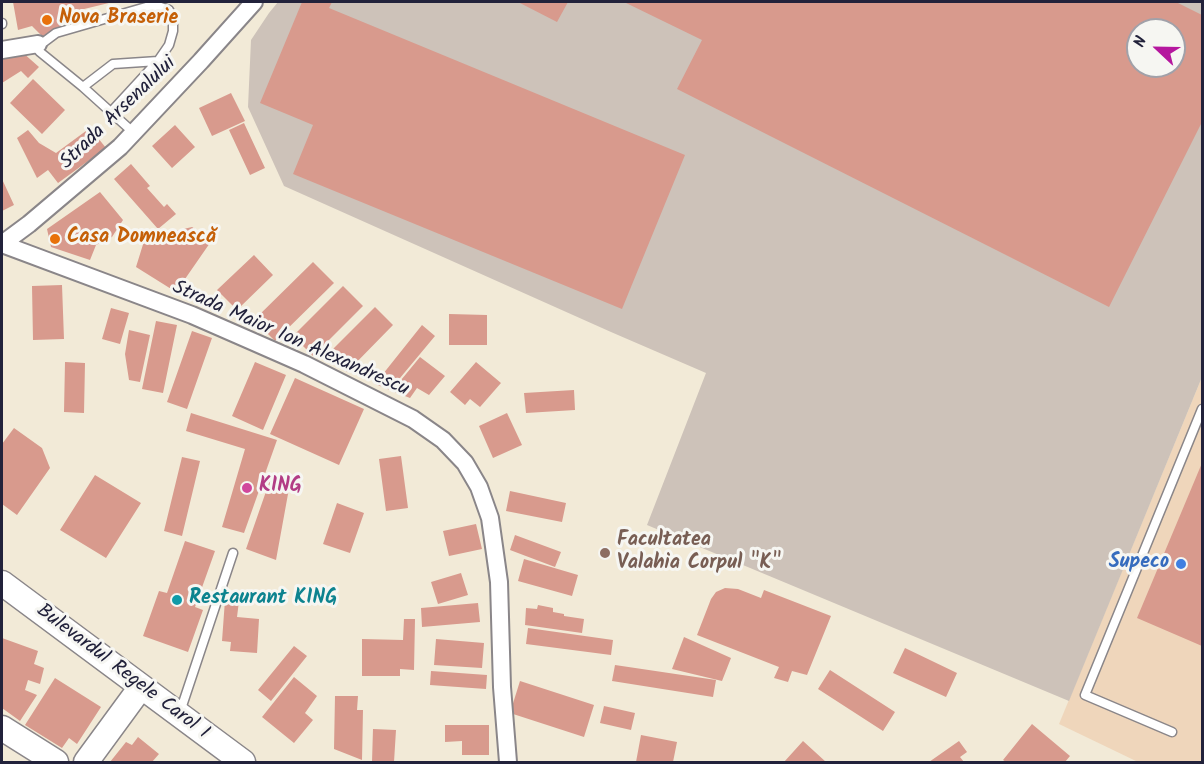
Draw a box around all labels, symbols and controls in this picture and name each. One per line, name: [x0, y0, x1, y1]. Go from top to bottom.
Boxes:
place label: Nova Braserie: [59, 8, 178, 32]
marker: Nova Braserie: [40, 13, 54, 27]
north arrow: [1126, 18, 1186, 78]
text: N: [1127, 32, 1154, 51]
street label: Strada Arsenalului: [56, 53, 182, 175]
place label: Casa Domnească: [67, 227, 216, 251]
marker: Casa Domnească: [48, 232, 62, 246]
street label: Strada Maior Ion Alexandrescu: [168, 277, 412, 403]
place label: KING: [259, 476, 302, 500]
marker: KING: [240, 481, 254, 495]
place label: Facultatea Valahia Corpul "K": [617, 530, 781, 577]
marker: Facultatea Valahia Corpul "K": [598, 546, 612, 560]
place label: Supeco: [1109, 552, 1169, 576]
marker: Supeco: [1174, 557, 1188, 571]
place label: Restaurant KING: [189, 588, 337, 612]
marker: Restaurant KING: [170, 593, 184, 607]
street label: Bulevardul Regele Carol I: [31, 600, 213, 746]

